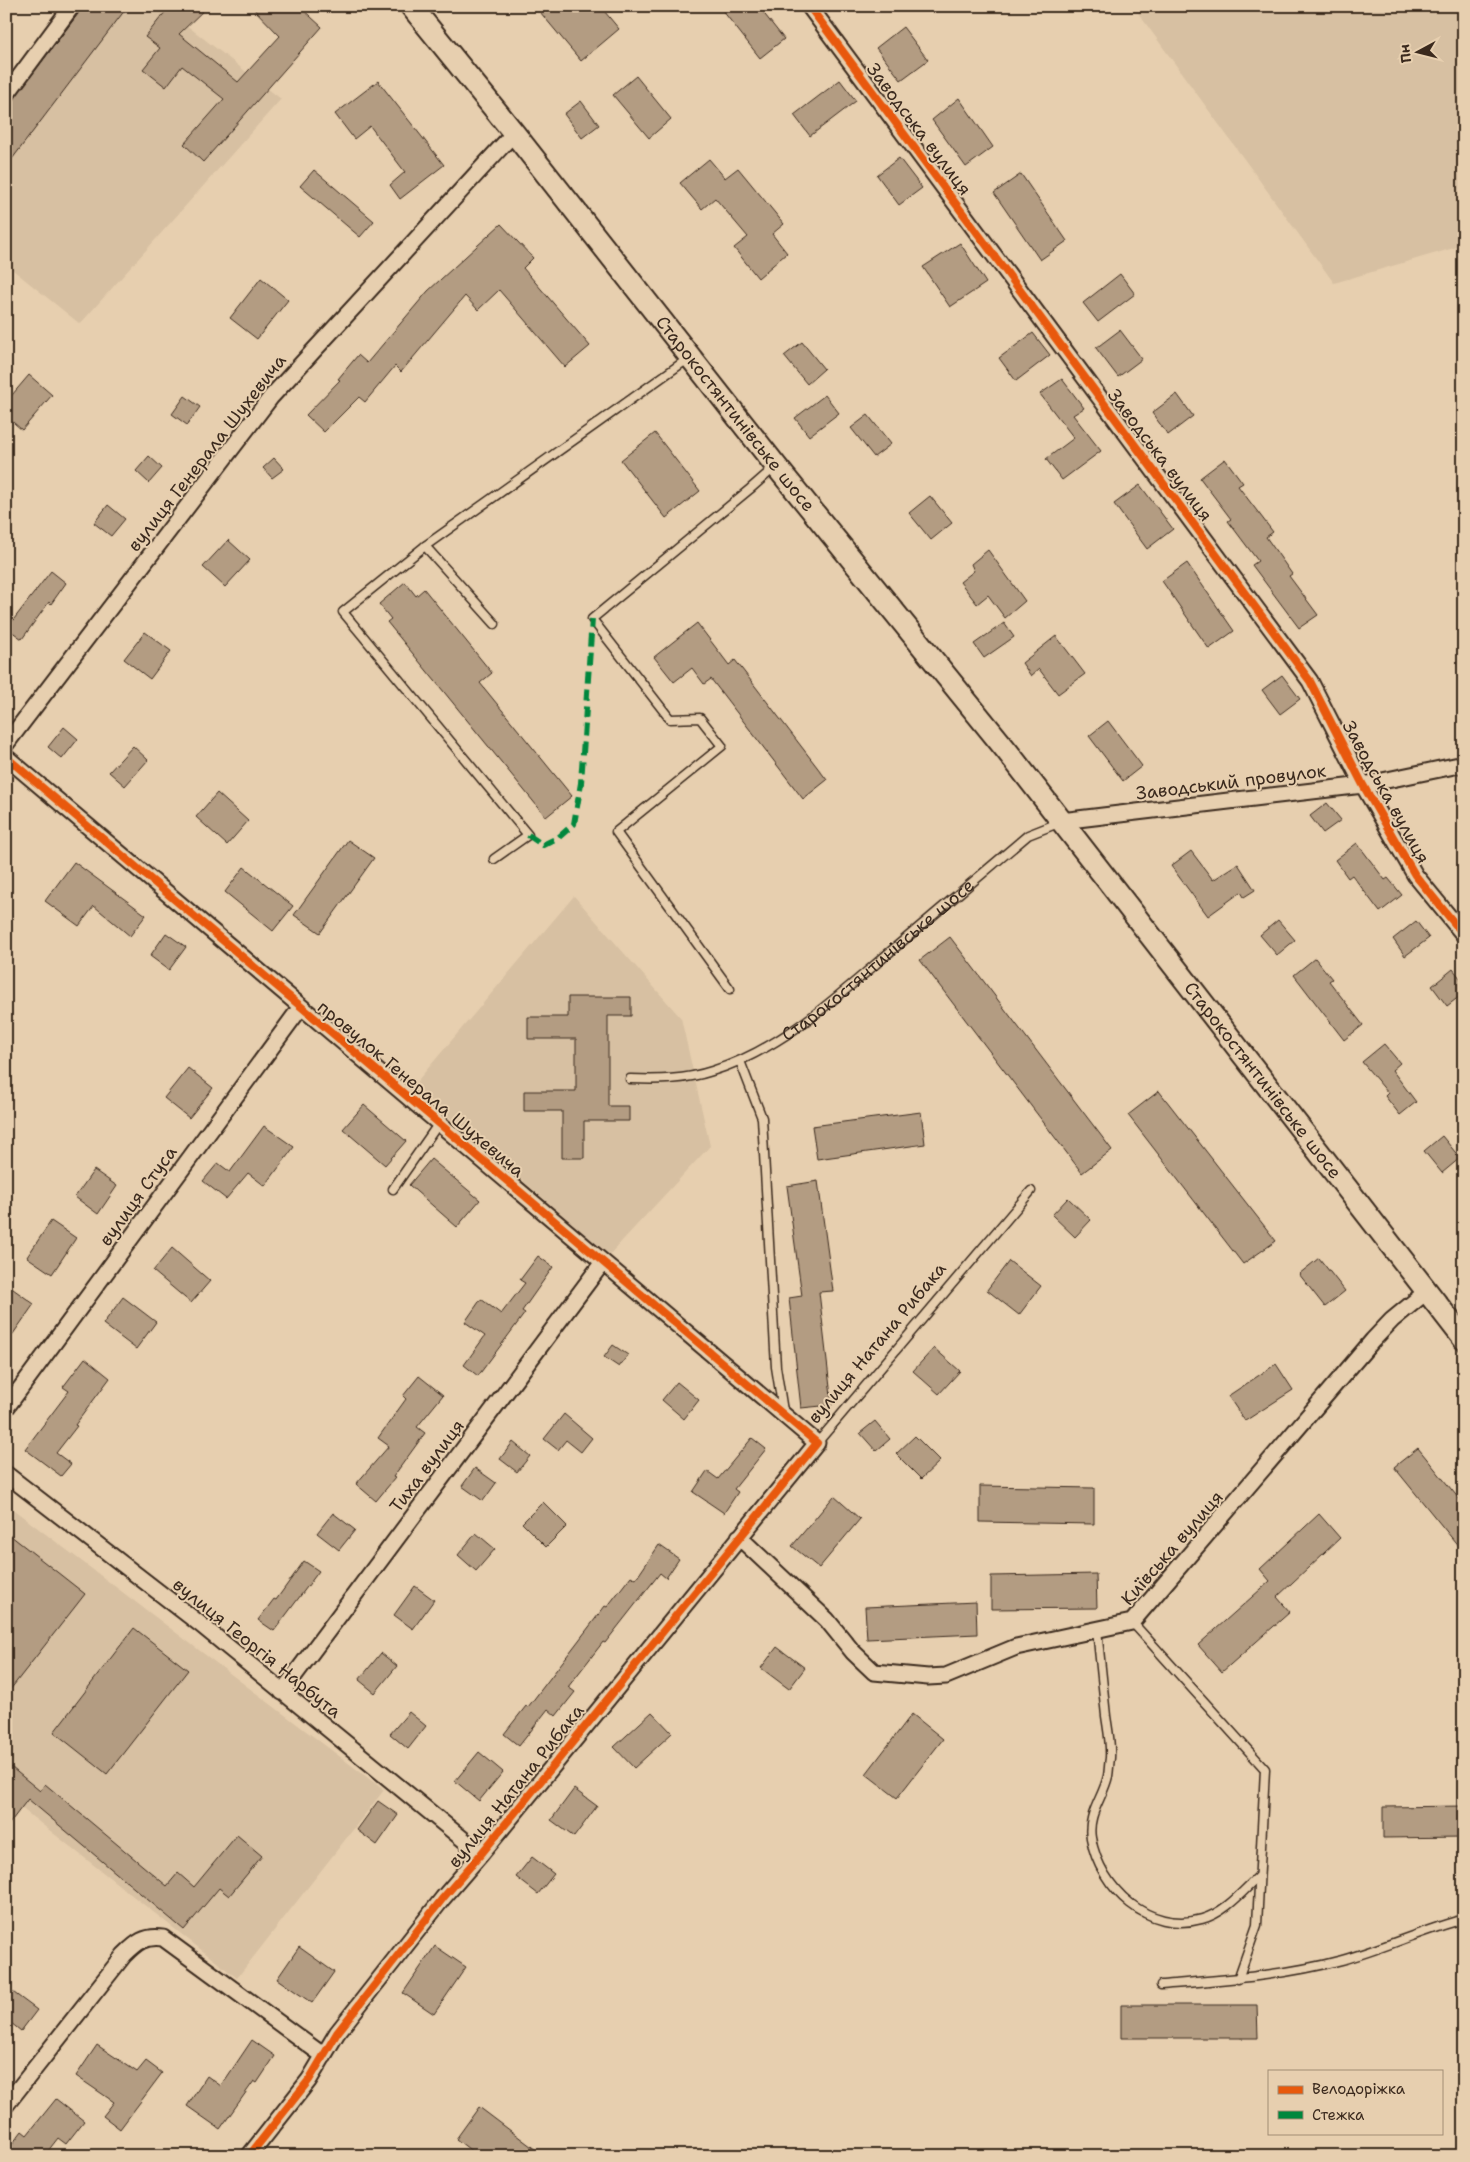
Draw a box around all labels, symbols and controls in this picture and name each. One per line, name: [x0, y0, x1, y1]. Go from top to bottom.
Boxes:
north arrow: [1392, 28, 1442, 78]
text: Пн: [1395, 43, 1415, 64]
street label: Заводська вулиця: [861, 58, 977, 200]
street label: Старокостянтинівське шосе: [650, 311, 820, 517]
street label: вулиця Генерала Шухевича: [122, 349, 292, 557]
street label: Заводська вулиця: [1102, 384, 1218, 526]
street label: Заводська вулиця: [1337, 716, 1435, 868]
street label: Заводський провулок: [1135, 758, 1328, 806]
street label: Старокостянтинівське шосе: [777, 873, 979, 1047]
street label: Старокостянтинівське шосе: [1179, 977, 1347, 1184]
street label: провулок Генерала Шухевича: [312, 995, 530, 1183]
street label: вулиця Стуса: [94, 1141, 182, 1251]
street label: вулиця Натана Рибака: [802, 1257, 952, 1429]
street label: Тиха вулиця: [384, 1415, 470, 1517]
street label: Київська вулиця: [1116, 1486, 1228, 1610]
street label: вулиця Георгія Нарбута: [168, 1573, 346, 1723]
street label: вулиця Натана Рибака: [443, 1699, 589, 1873]
legend: [1268, 2070, 1442, 2134]
text: Велодоріжка: [1312, 2079, 1406, 2099]
text: Стежка: [1312, 2105, 1365, 2125]

